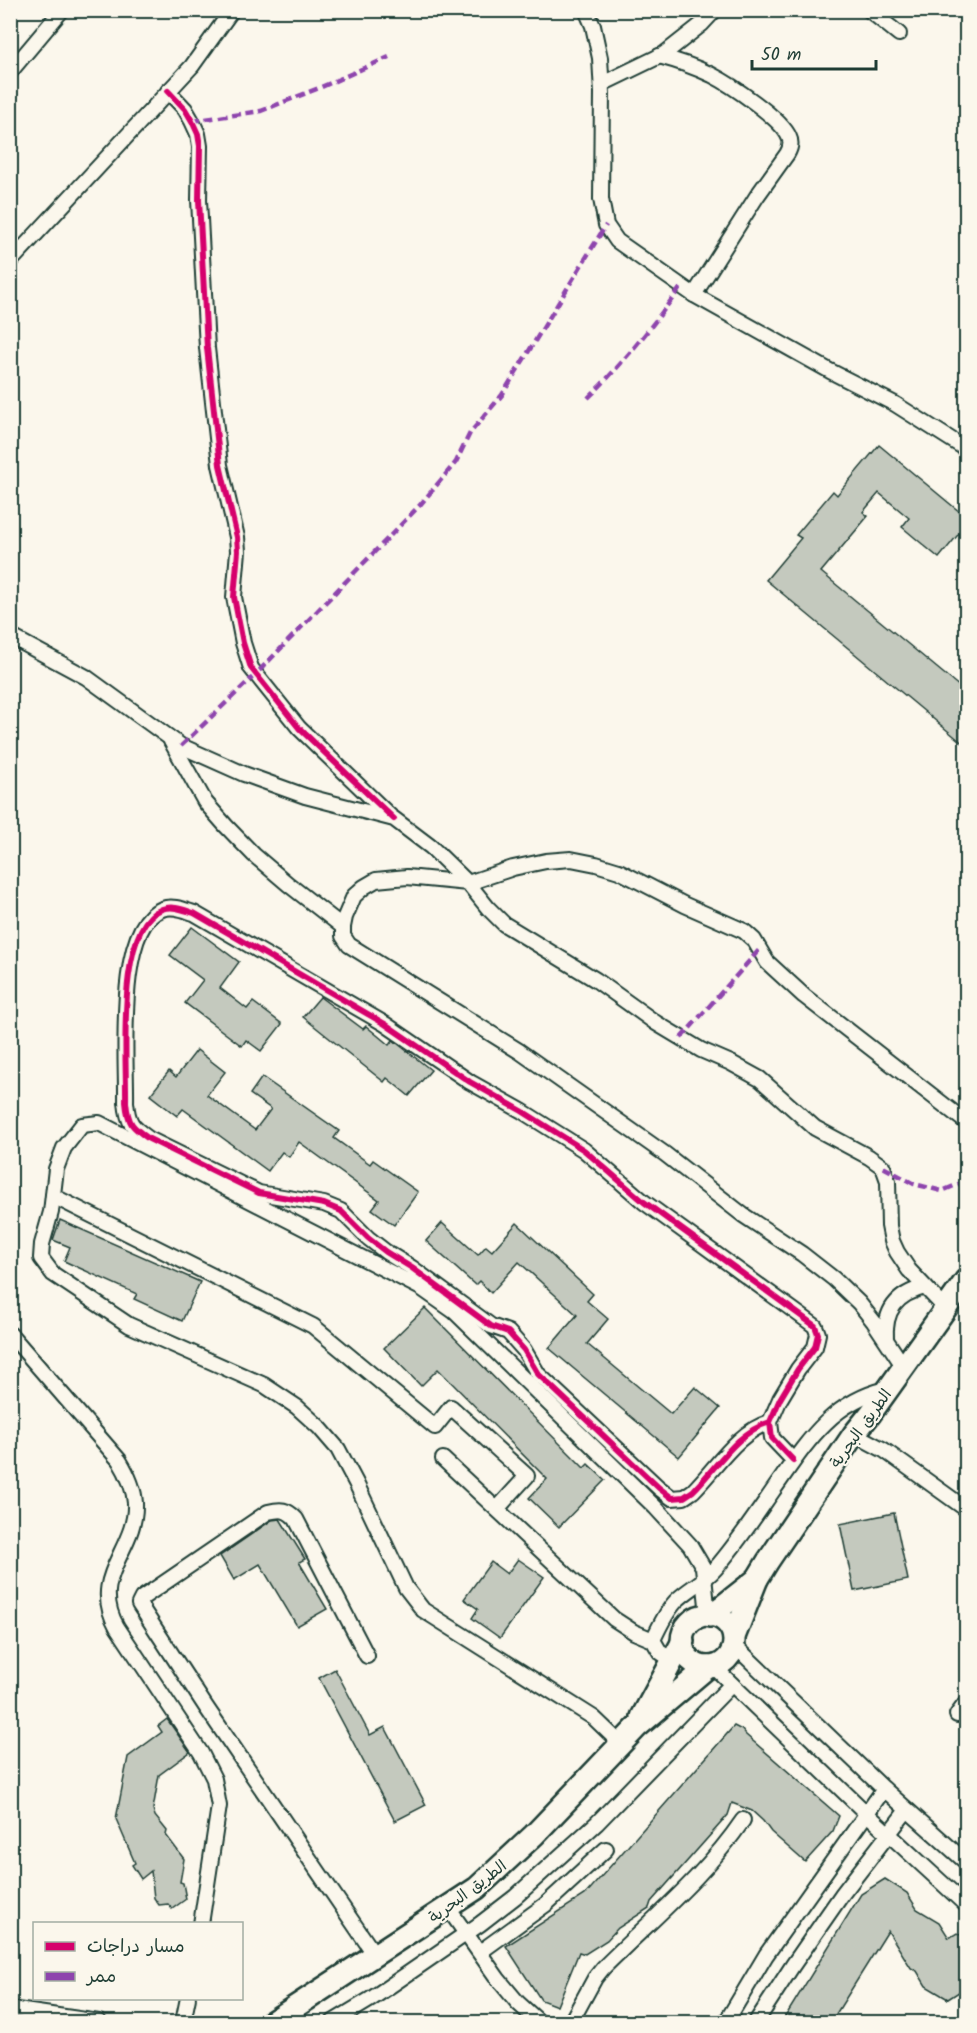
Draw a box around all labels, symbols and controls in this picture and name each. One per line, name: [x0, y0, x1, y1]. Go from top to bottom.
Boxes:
scale bar: [752, 33, 876, 71]
text: 50 m: [761, 41, 801, 70]
street label: الطريق البحرية: [824, 1384, 899, 1474]
street label: الطريق البحرية: [423, 1854, 512, 1930]
legend: [33, 1922, 243, 2000]
text: مسار دراجات: [87, 1933, 185, 1962]
text: ممر: [85, 1963, 116, 1992]

